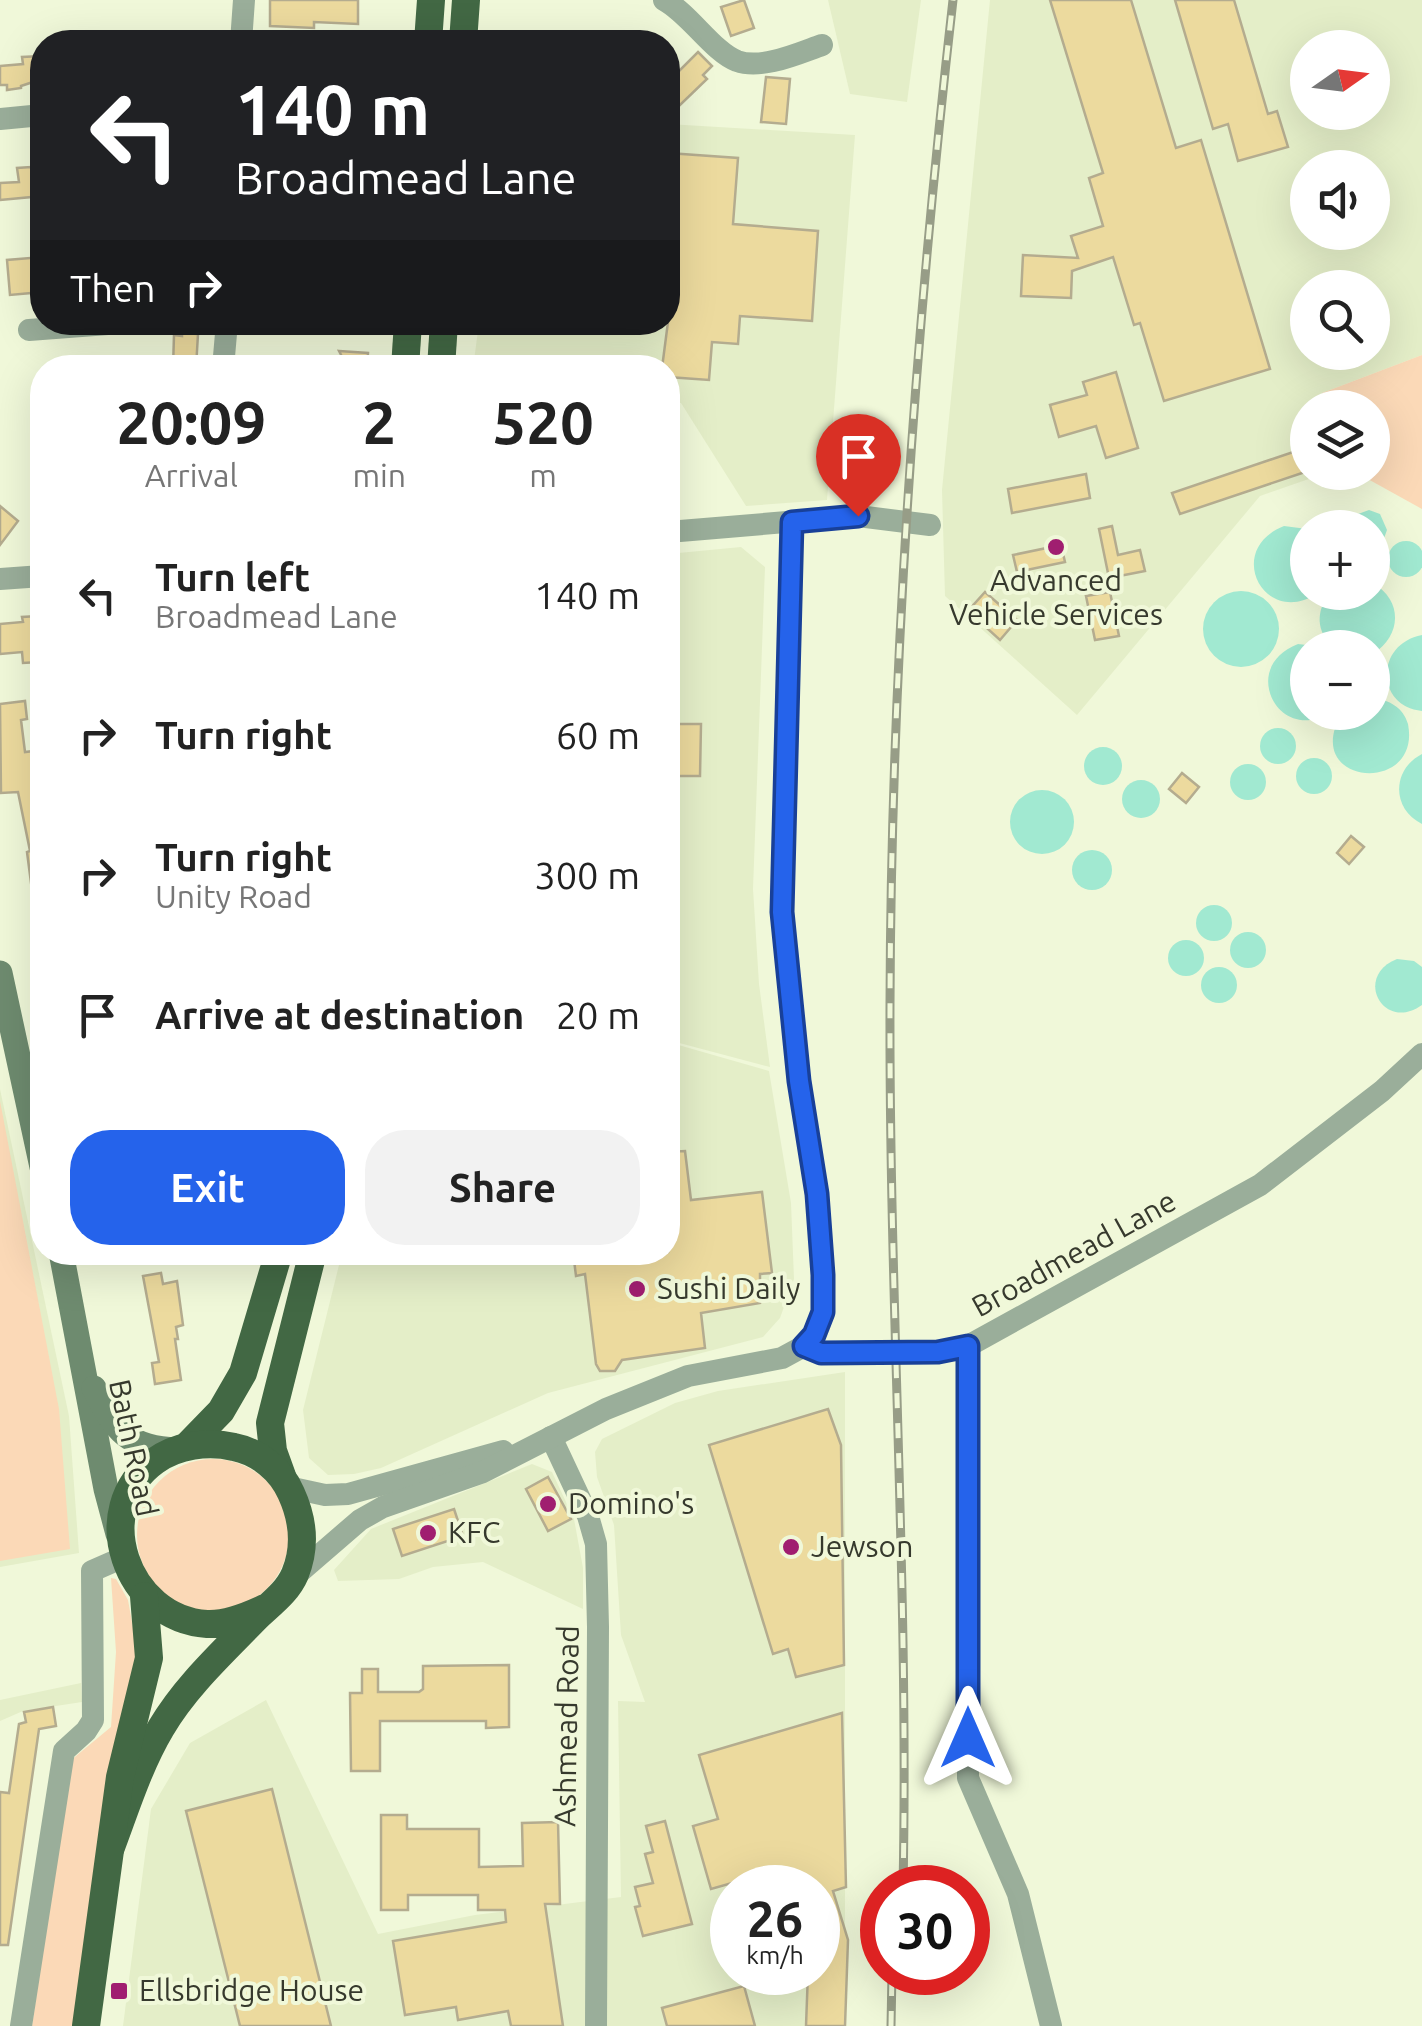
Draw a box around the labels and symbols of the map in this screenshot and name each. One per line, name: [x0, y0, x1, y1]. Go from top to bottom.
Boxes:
north arrow: [1290, 30, 1390, 130]
pin: [816, 414, 901, 517]
marker: Advanced Vehicle Services: [1045, 536, 1067, 558]
place label: Advanced Vehicle Services: [949, 563, 1163, 631]
street label: Broadmead Lane: [966, 1183, 1181, 1323]
place label: Sushi Daily: [657, 1271, 800, 1305]
marker: Sushi Daily: [626, 1278, 648, 1300]
street label: Bath Road: [103, 1376, 165, 1520]
place label: Domino's: [568, 1486, 694, 1520]
marker: Domino's: [537, 1493, 559, 1515]
place label: KFC: [448, 1515, 500, 1549]
marker: KFC: [417, 1522, 439, 1544]
place label: Jewson: [811, 1529, 913, 1563]
marker: Jewson: [780, 1536, 802, 1558]
street label: Ashmead Road: [547, 1625, 585, 1827]
position arrow: [916, 1686, 1020, 1790]
speed limit sign: 30: [860, 1865, 990, 1995]
place label: Ellsbridge House: [139, 1973, 364, 2007]
marker: Ellsbridge House: [108, 1980, 130, 2002]

